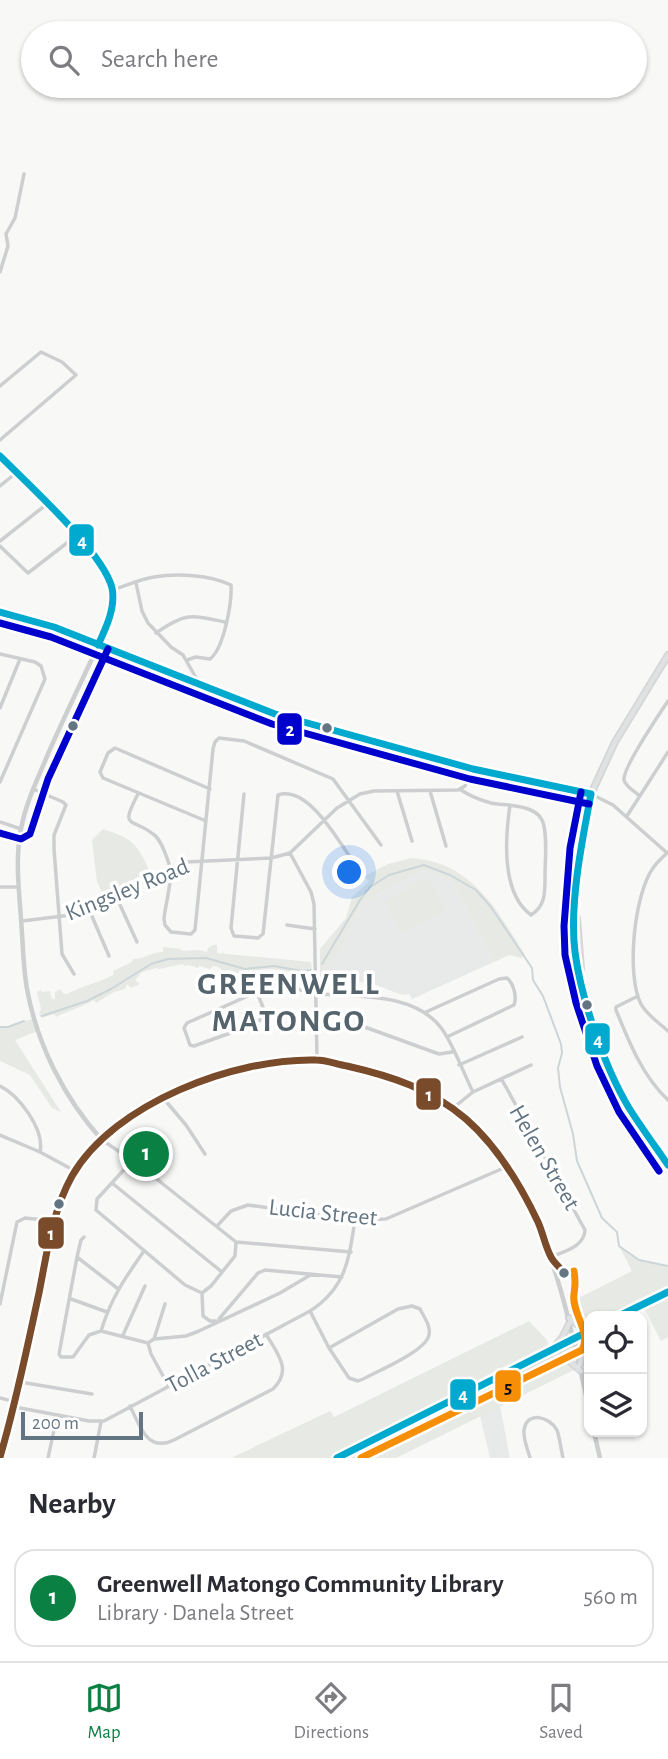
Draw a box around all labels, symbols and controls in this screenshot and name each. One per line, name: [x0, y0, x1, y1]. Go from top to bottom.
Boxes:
search box: [21, 21, 647, 98]
icon: search: [45, 41, 83, 79]
text: Search here: [101, 46, 219, 72]
line badge: 4: [68, 523, 95, 557]
text: 4: [77, 532, 87, 551]
line badge: 2: [276, 712, 303, 746]
unlabelled marker: [66, 719, 80, 733]
text: 2: [286, 721, 295, 740]
unlabelled marker: [320, 721, 334, 735]
street label: Kingsley Road: [62, 854, 193, 926]
your location: [332, 855, 366, 889]
district label: GREENWELL MATONGO: [197, 968, 381, 1037]
unlabelled marker: [580, 998, 594, 1012]
line badge: 4: [584, 1022, 611, 1056]
text: 4: [593, 1031, 603, 1050]
line badge: 1: [415, 1077, 442, 1111]
text: 1: [426, 1086, 432, 1105]
street label: Helen Street: [505, 1101, 584, 1214]
pin: 1: [123, 1128, 169, 1180]
street label: Lucia Street: [268, 1195, 379, 1231]
unlabelled marker: [52, 1197, 66, 1211]
line badge: 1: [37, 1216, 65, 1250]
text: 1: [48, 1225, 54, 1244]
unlabelled marker: [557, 1266, 571, 1280]
map controls: [584, 1311, 647, 1437]
button: locate: [584, 1311, 647, 1374]
street label: Tolla Street: [162, 1327, 267, 1398]
line badge: 5: [494, 1369, 522, 1403]
button: layers: [584, 1374, 647, 1437]
line badge: 4: [449, 1378, 477, 1411]
text: 5: [504, 1378, 512, 1397]
text: 4: [458, 1386, 468, 1405]
scale bar: [21, 1409, 144, 1441]
text: 200 m: [32, 1414, 79, 1433]
text: Nearby: [28, 1489, 116, 1519]
text: Greenwell Matongo Community Library: [97, 1571, 504, 1597]
text: 1: [49, 1586, 57, 1609]
text: 560 m: [583, 1586, 638, 1609]
text: Library · Danela Street: [97, 1602, 294, 1625]
tab: Map: [85, 1679, 123, 1744]
tab: Directions: [293, 1679, 369, 1744]
tab: Saved: [539, 1679, 583, 1744]

